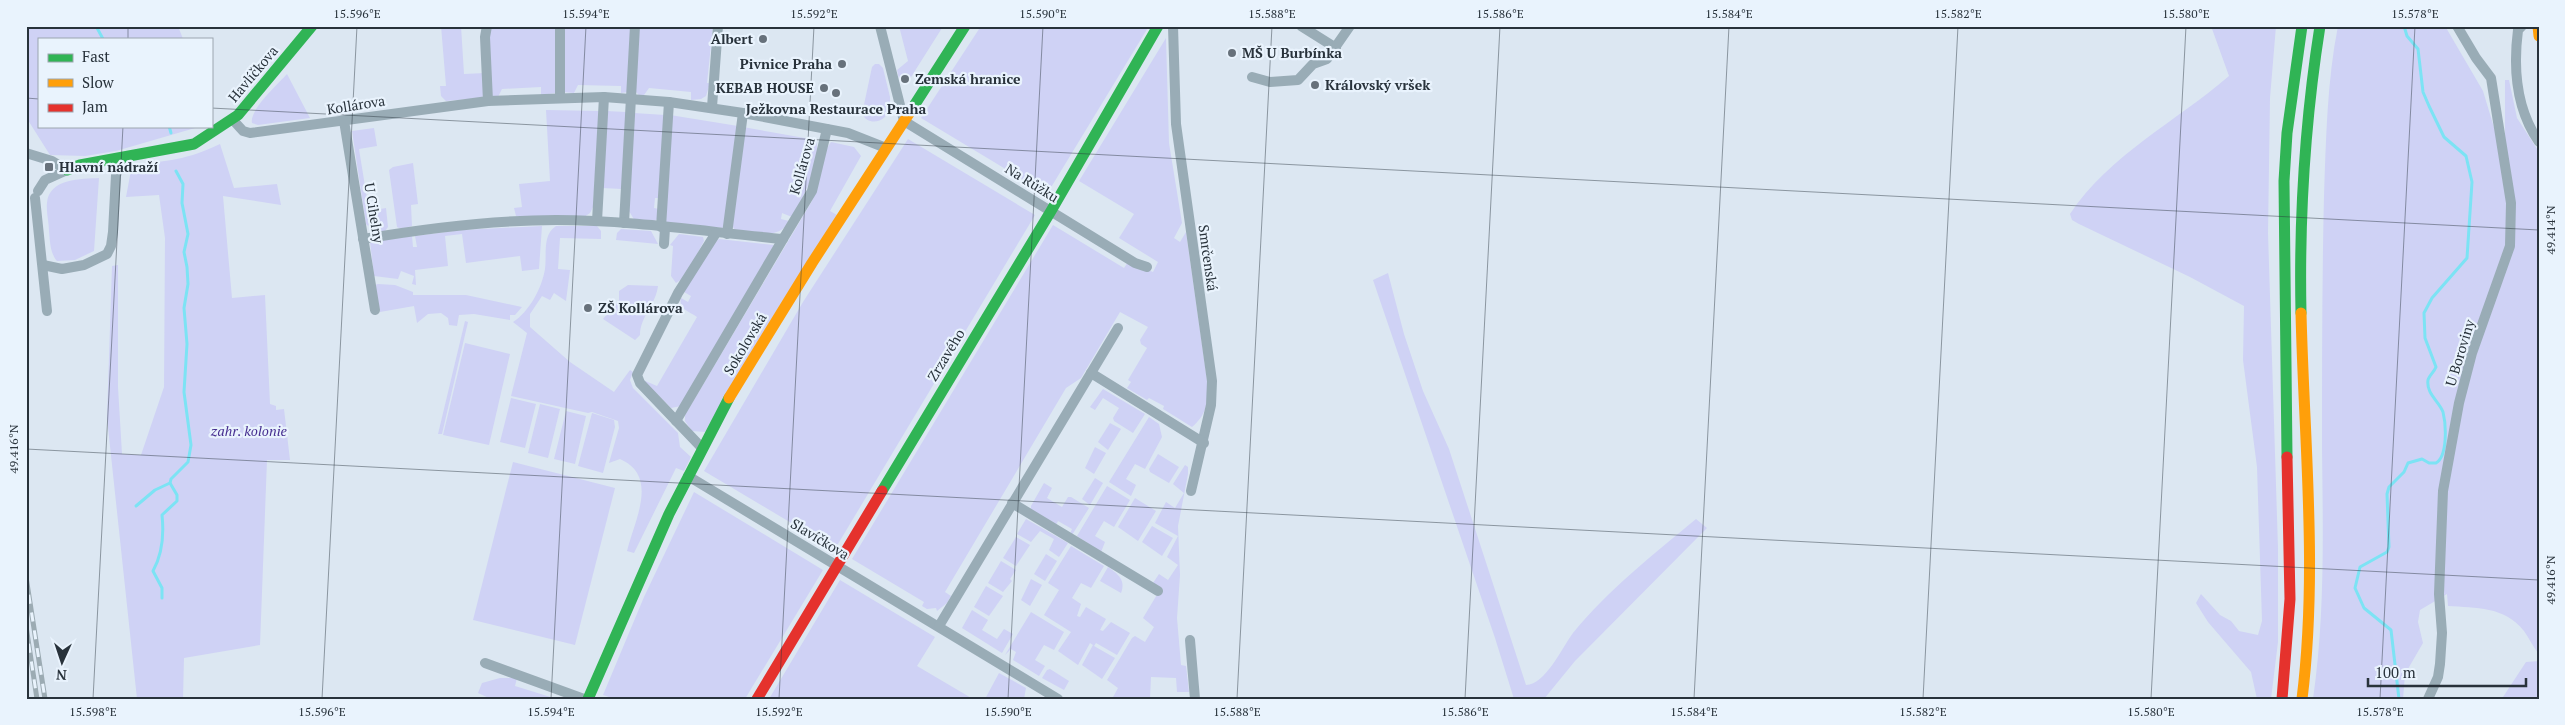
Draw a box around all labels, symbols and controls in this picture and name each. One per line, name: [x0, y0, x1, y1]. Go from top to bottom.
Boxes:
text: 15.596°E: [333, 6, 381, 21]
text: 15.594°E: [562, 6, 610, 21]
text: 15.592°E: [790, 6, 838, 21]
text: 15.590°E: [1019, 6, 1067, 21]
text: 15.588°E: [1248, 6, 1296, 21]
text: 15.586°E: [1476, 6, 1524, 21]
text: 15.584°E: [1705, 6, 1753, 21]
text: 15.582°E: [1934, 6, 1982, 21]
text: 15.580°E: [2162, 6, 2210, 21]
text: 15.578°E: [2391, 6, 2439, 21]
place label: Albert: [711, 29, 753, 48]
marker: Albert: [757, 33, 769, 45]
legend: [38, 38, 212, 128]
street label: Havlíčkova: [223, 42, 282, 106]
place label: MŠ U Burbínka: [1242, 43, 1342, 62]
text: Fast: [82, 46, 110, 66]
marker: MŠ U Burbínka: [1226, 47, 1238, 59]
place label: Pivnice Praha: [740, 54, 832, 73]
marker: Pivnice Praha: [836, 58, 848, 70]
place label: Zemská hranice: [915, 69, 1021, 88]
text: Slow: [82, 72, 115, 92]
marker: Zemská hranice: [899, 73, 911, 85]
place label: Královský vršek: [1325, 75, 1431, 94]
place label: KEBAB HOUSE: [716, 78, 814, 97]
marker: Královský vršek: [1309, 79, 1321, 91]
marker: KEBAB HOUSE: [818, 82, 830, 94]
marker: Ježkovna Restaurace Praha: [830, 87, 842, 99]
street label: Kollárova: [325, 91, 386, 118]
text: Jam: [82, 96, 108, 116]
place label: Ježkovna Restaurace Praha: [746, 99, 926, 118]
street label: Kollárova: [784, 135, 819, 197]
place label: Hlavní nádraží: [59, 157, 158, 176]
street label: Na Růžku: [1002, 159, 1063, 206]
marker: Hlavní nádraží: [43, 161, 55, 173]
street label: U Cihelny: [360, 181, 389, 245]
text: 49.414°N: [2543, 205, 2558, 255]
street label: Smrčenská: [1194, 223, 1223, 292]
place label: ZŠ Kollárova: [598, 298, 683, 317]
marker: ZŠ Kollárova: [582, 302, 594, 314]
street label: Sokolovská: [719, 309, 771, 378]
street label: U Boroviny: [2440, 316, 2479, 388]
street label: Zrzavého: [923, 325, 969, 384]
park label: zahr. kolonie: [210, 421, 288, 440]
text: 49.416°N: [6, 424, 21, 474]
street label: Slavíčkova: [787, 514, 853, 564]
text: 49.416°N: [2543, 555, 2558, 605]
north arrow: [38, 638, 88, 688]
scale bar: [2368, 655, 2525, 687]
text: 100 m: [2375, 662, 2416, 682]
text: N: [55, 666, 67, 685]
text: 15.598°E: [69, 704, 117, 719]
text: 15.596°E: [298, 704, 346, 719]
text: 15.594°E: [527, 704, 575, 719]
text: 15.592°E: [755, 704, 803, 719]
text: 15.590°E: [984, 704, 1032, 719]
text: 15.588°E: [1213, 704, 1261, 719]
text: 15.586°E: [1441, 704, 1489, 719]
text: 15.584°E: [1670, 704, 1718, 719]
text: 15.582°E: [1899, 704, 1947, 719]
text: 15.580°E: [2127, 704, 2175, 719]
text: 15.578°E: [2356, 704, 2404, 719]

